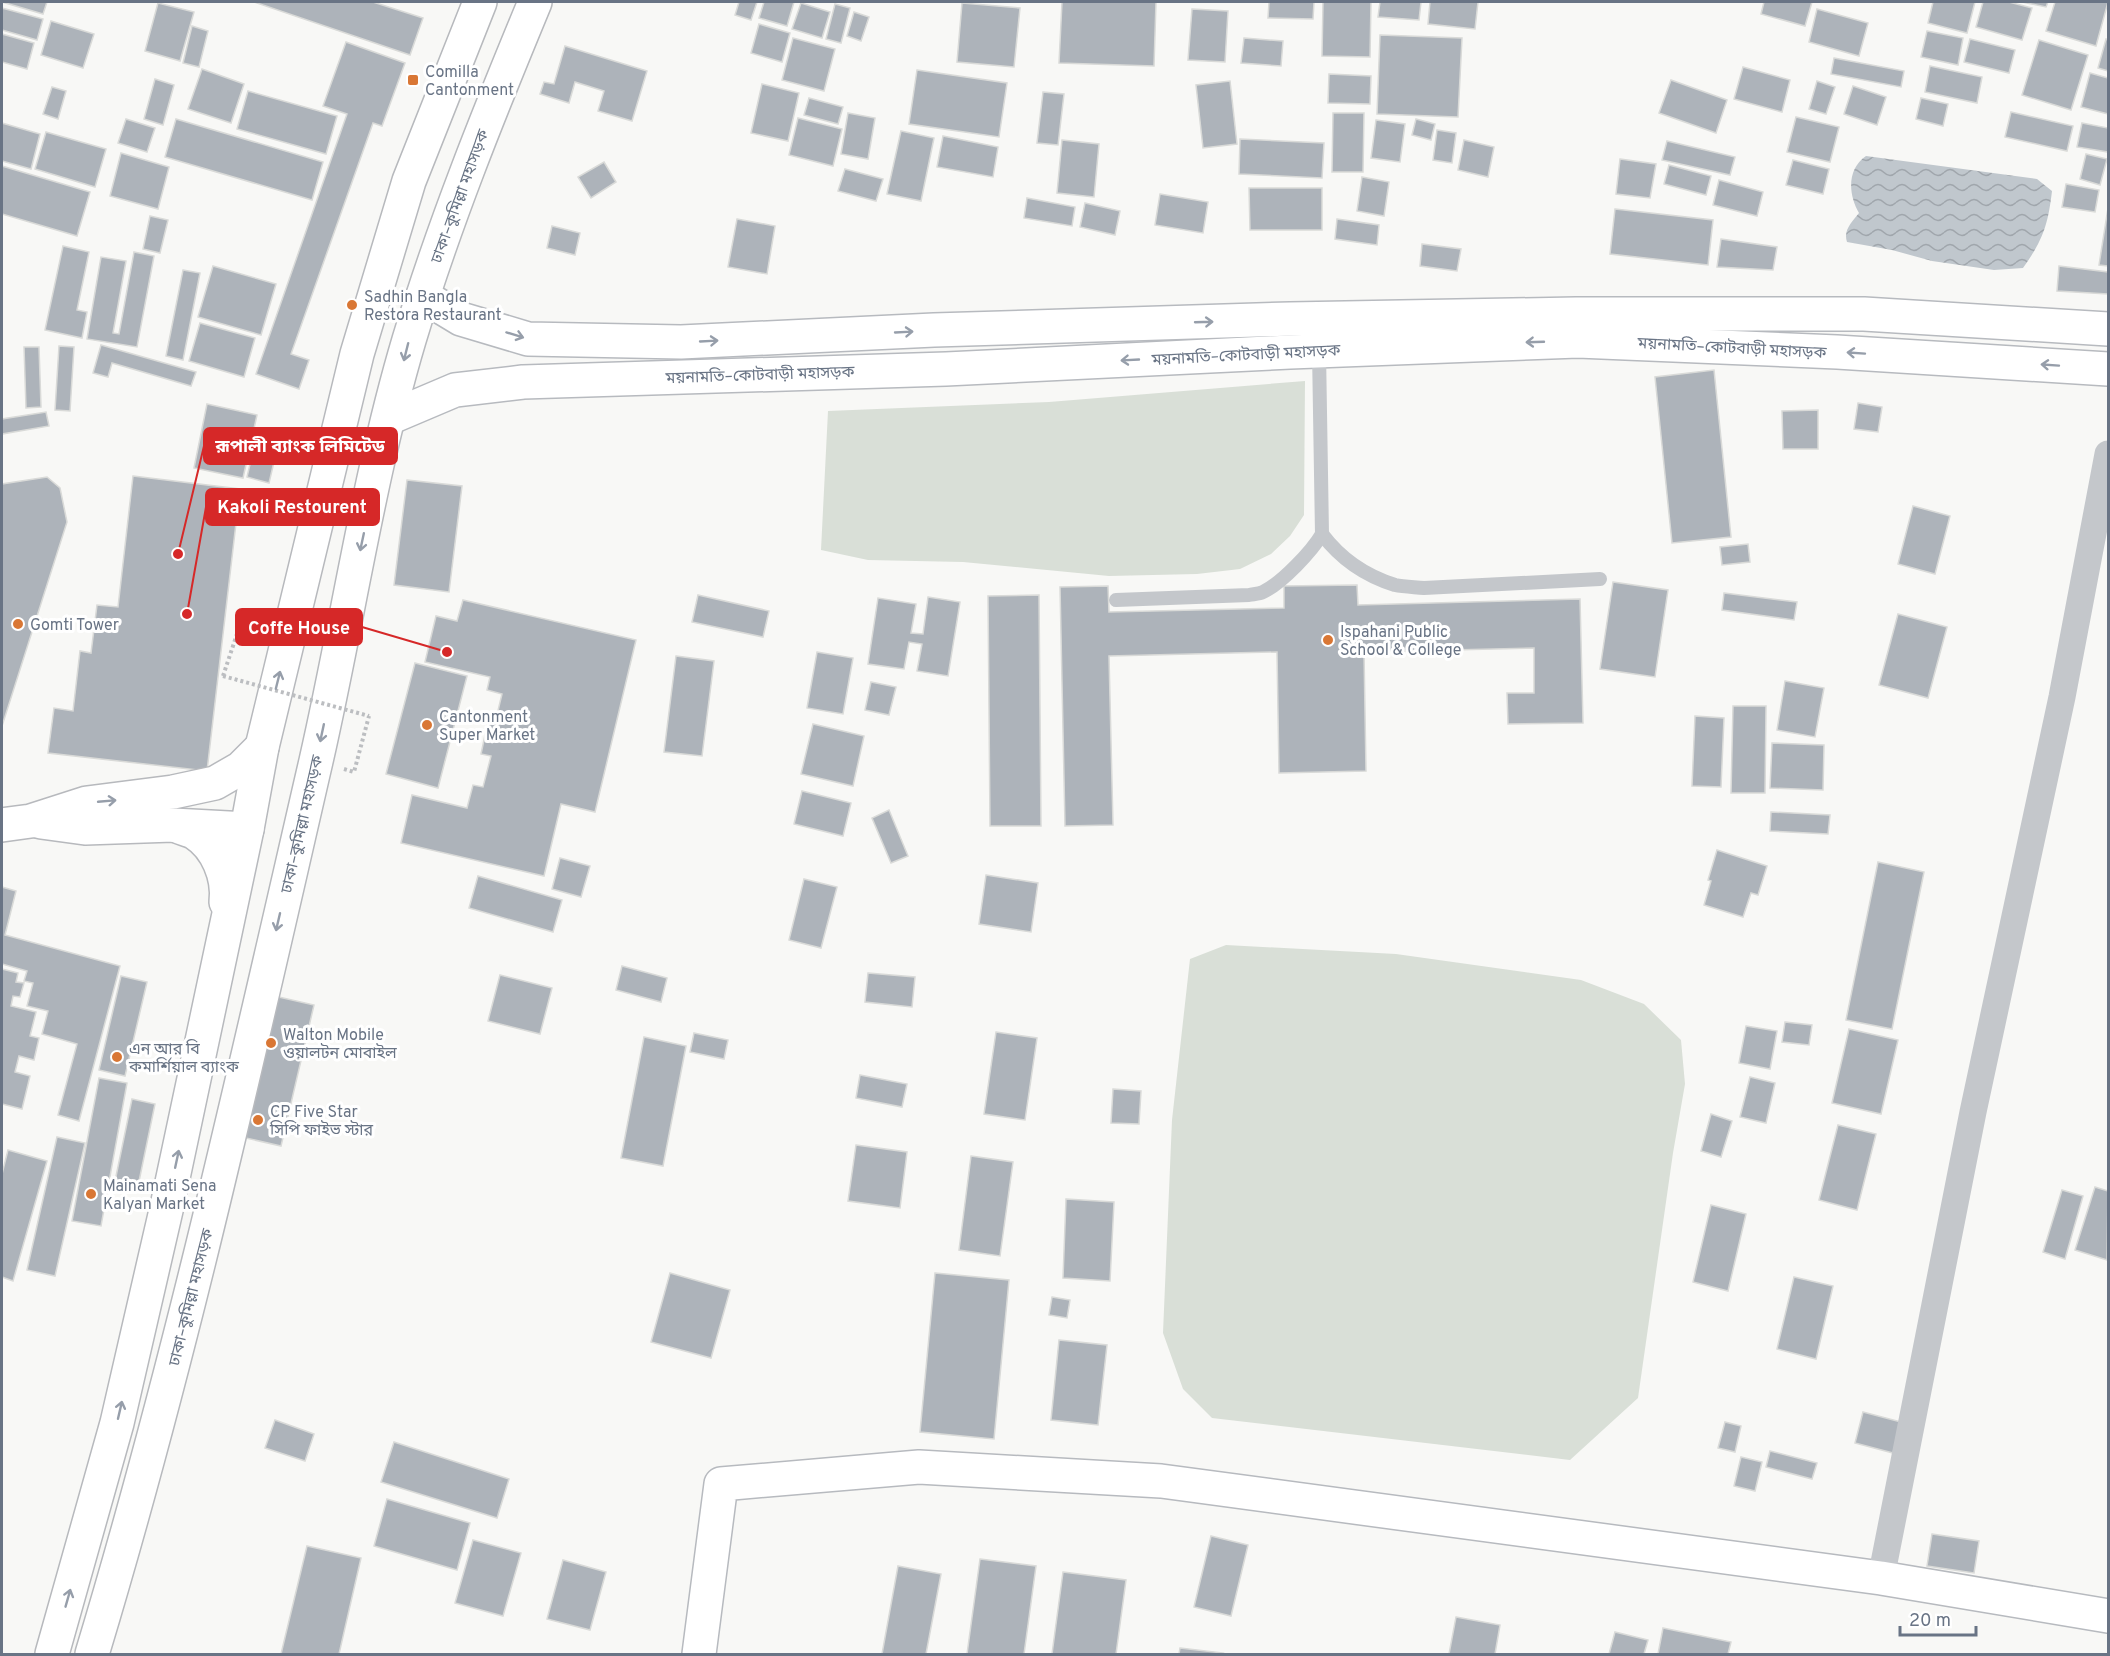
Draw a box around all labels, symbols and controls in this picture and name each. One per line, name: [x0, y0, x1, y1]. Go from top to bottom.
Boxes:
place label: Comilla Cantonment: [425, 63, 514, 101]
marker: Comilla Cantonment: [406, 73, 420, 87]
street label: ঢাকা–কুমিল্লা মহাসড়ক: [426, 126, 495, 267]
place label: Sadhin Bangla Restora Restaurant: [364, 288, 502, 326]
marker: Sadhin Bangla Restora Restaurant: [345, 298, 359, 312]
one-way arrow: [1193, 316, 1213, 328]
one-way arrow: [894, 326, 914, 337]
one-way arrow: [505, 330, 524, 341]
street label: ময়নামতি–কোটবাড়ী মহাসড়ক: [1636, 333, 1828, 364]
one-way arrow: [699, 335, 719, 346]
one-way arrow: [1525, 337, 1545, 348]
street label: ময়নামতি–কোটবাড়ী মহাসড়ক: [1150, 340, 1342, 371]
one-way arrow: [400, 342, 412, 361]
one-way arrow: [1846, 347, 1866, 358]
one-way arrow: [1121, 354, 1141, 365]
one-way arrow: [2041, 360, 2061, 371]
street label: ময়নামতি–কোটবাড়ী মহাসড়ক: [664, 362, 856, 389]
callout: রূপালী ব্যাংক লিমিটেড: [204, 428, 397, 464]
text: রূপালী ব্যাংক লিমিটেড: [214, 436, 386, 459]
callout: Kakoli Restourent: [206, 489, 379, 525]
text: Kakoli Restourent: [217, 497, 367, 520]
one-way arrow: [356, 532, 368, 551]
callout: Coffe House: [236, 609, 362, 645]
place label: Gomti Tower: [30, 616, 119, 636]
marker: Gomti Tower: [11, 617, 25, 631]
text: Coffe House: [248, 618, 350, 641]
place label: Ispahani Public School & College: [1340, 623, 1461, 661]
marker: Ispahani Public School & College: [1321, 633, 1335, 647]
one-way arrow: [273, 671, 285, 690]
place label: Cantonment Super Market: [439, 708, 535, 746]
marker: Cantonment Super Market: [420, 718, 434, 732]
one-way arrow: [316, 722, 327, 742]
street label: ঢাকা–কুমিল্লা মহাসড়ক: [276, 752, 329, 896]
one-way arrow: [97, 795, 117, 806]
one-way arrow: [271, 913, 283, 932]
place label: Walton Mobile ওয়ালটন মোবাইল: [283, 1026, 397, 1064]
marker: Walton Mobile ওয়ালটন মোবাইল: [264, 1036, 278, 1050]
place label: এন আর বি কমার্শিয়াল ব্যাংক: [128, 1039, 240, 1078]
marker: এন আর বি কমার্শিয়াল ব্যাংক: [110, 1050, 124, 1064]
place label: CP Five Star সিপি ফাইভ স্টার: [269, 1103, 374, 1141]
marker: CP Five Star সিপি ফাইভ স্টার: [251, 1113, 265, 1127]
one-way arrow: [172, 1149, 183, 1169]
place label: Mainamati Sena Kalyan Market: [103, 1177, 217, 1215]
marker: Mainamati Sena Kalyan Market: [84, 1187, 98, 1201]
street label: ঢাকা–কুমিল্লা মহাসড়ক: [164, 1225, 219, 1369]
one-way arrow: [115, 1401, 126, 1421]
one-way arrow: [63, 1589, 74, 1608]
scale bar: [1900, 1599, 1976, 1637]
text: 20 m: [1909, 1610, 1951, 1633]

